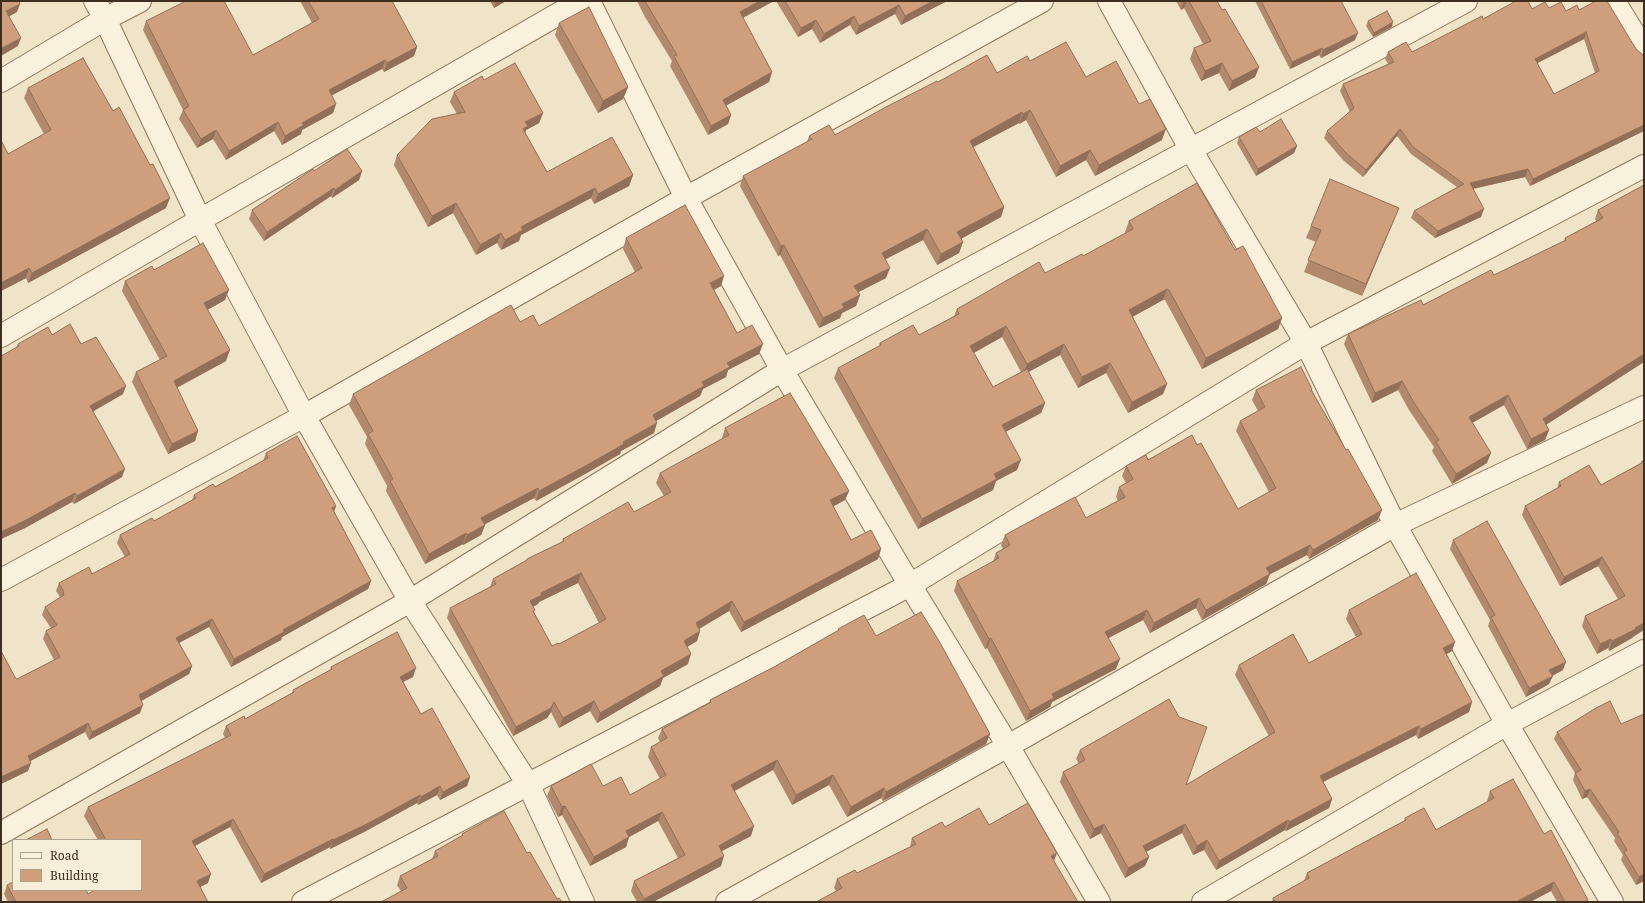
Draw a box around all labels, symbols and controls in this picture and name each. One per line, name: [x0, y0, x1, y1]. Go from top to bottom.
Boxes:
legend: [12, 839, 142, 891]
text: Road: [50, 847, 79, 864]
text: Building: [50, 867, 98, 884]

